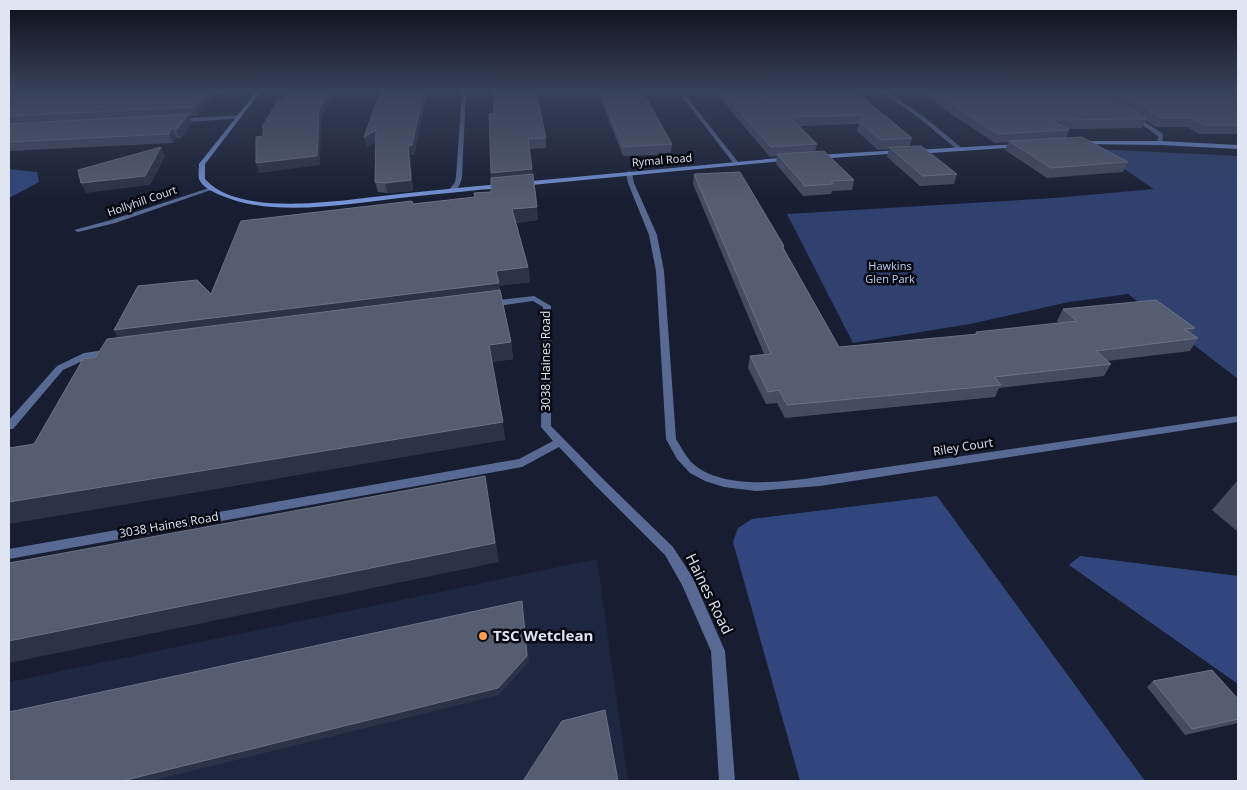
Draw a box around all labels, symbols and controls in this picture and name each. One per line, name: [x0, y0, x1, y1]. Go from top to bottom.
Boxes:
street label: Rymal Road: [631, 149, 693, 170]
street label: Hollyhill Court: [105, 182, 179, 219]
park label: Hawkins Glen Park: [865, 258, 915, 286]
street label: 3038 Haines Road: [537, 311, 554, 411]
street label: Riley Court: [932, 433, 994, 460]
street label: 3038 Haines Road: [118, 507, 220, 542]
street label: Haines Road: [682, 550, 738, 637]
place label: TSC Wetclean: [493, 625, 593, 645]
marker: TSC Wetclean: [477, 630, 489, 642]

